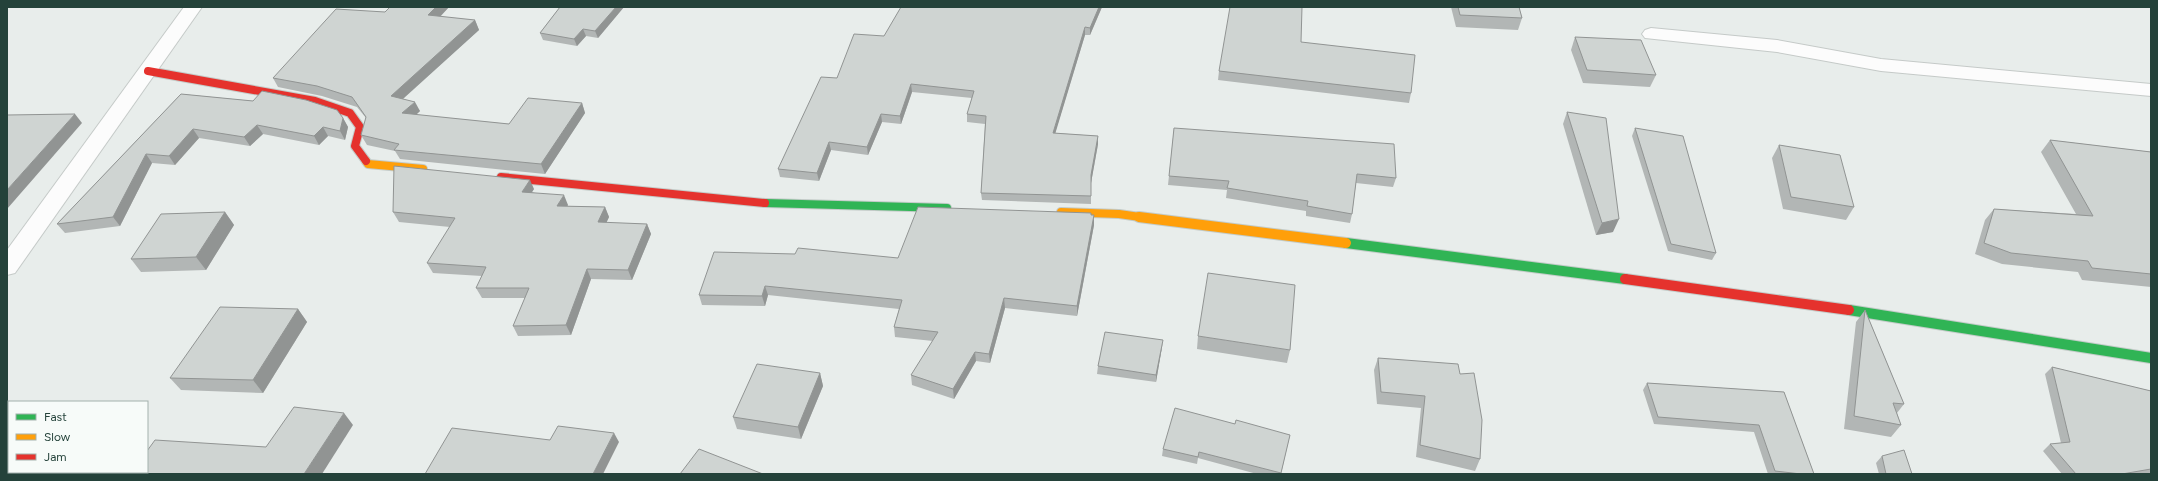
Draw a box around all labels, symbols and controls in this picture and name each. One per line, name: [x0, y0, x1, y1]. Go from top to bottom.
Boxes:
legend: [8, 401, 148, 473]
text: Fast: [44, 410, 67, 424]
text: Slow: [44, 430, 71, 444]
text: Jam: [44, 450, 67, 464]

